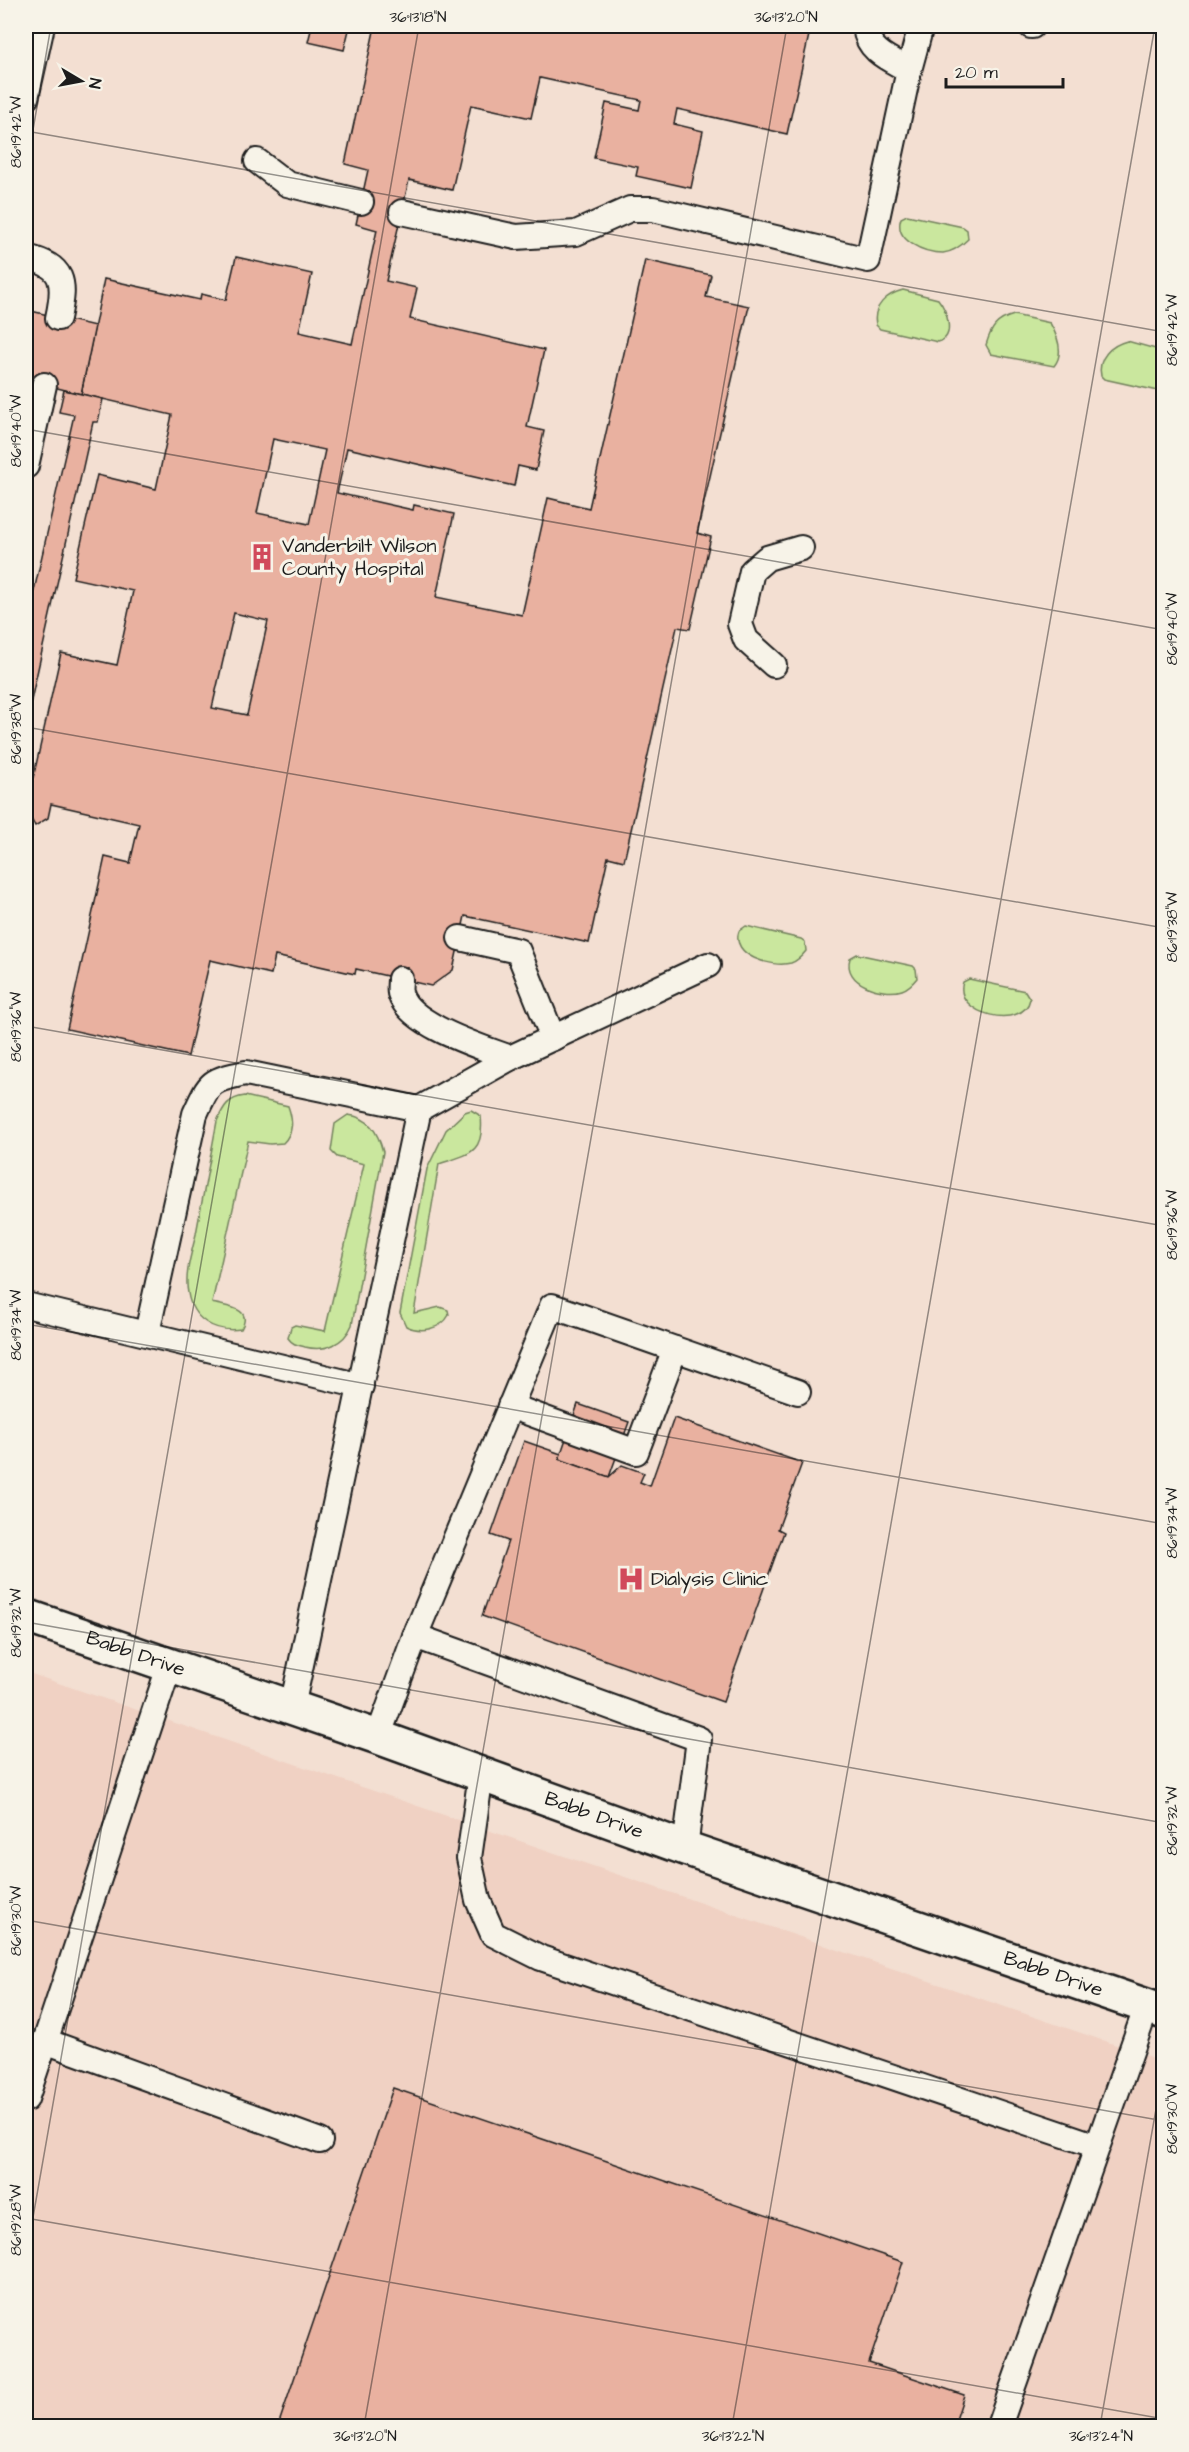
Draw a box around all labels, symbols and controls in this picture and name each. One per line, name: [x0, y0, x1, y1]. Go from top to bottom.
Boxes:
text: 36°13'18"N: [390, 7, 446, 28]
text: 36°13'20"N: [754, 7, 818, 28]
north arrow: [51, 51, 111, 111]
scale bar: [946, 51, 1063, 89]
text: 20 m: [955, 60, 998, 85]
text: N: [83, 77, 106, 90]
text: 86°19'42"W: [6, 96, 27, 168]
text: 86°19'42"W: [1162, 294, 1183, 366]
text: 86°19'40"W: [6, 395, 27, 467]
place label: Vanderbilt Wilson County Hospital: [282, 532, 437, 584]
building icon: Vanderbilt Wilson County Hospital: [247, 542, 277, 572]
text: 86°19'40"W: [1162, 593, 1183, 665]
text: 86°19'38"W: [6, 694, 27, 764]
text: 86°19'38"W: [1162, 892, 1183, 962]
text: 86°19'36"W: [6, 992, 27, 1062]
text: 86°19'36"W: [1162, 1190, 1183, 1260]
text: 86°19'34"W: [6, 1290, 27, 1360]
text: 86°19'34"W: [1162, 1488, 1183, 1558]
hospital icon: Dialysis Clinic: [616, 1564, 646, 1594]
place label: Dialysis Clinic: [651, 1565, 769, 1594]
text: 86°19'32"W: [6, 1588, 27, 1658]
street label: Babb Drive: [82, 1624, 189, 1684]
street label: Babb Drive: [541, 1784, 648, 1846]
text: 86°19'32"W: [1162, 1786, 1183, 1856]
text: 86°19'30"W: [6, 1886, 27, 1956]
street label: Babb Drive: [1000, 1944, 1107, 2004]
text: 86°19'30"W: [1162, 2084, 1183, 2154]
text: 86°19'28"W: [6, 2184, 27, 2256]
text: 36°13'20"N: [333, 2426, 397, 2447]
text: 36°13'22"N: [702, 2426, 764, 2447]
text: 36°13'24"N: [1069, 2426, 1133, 2447]

